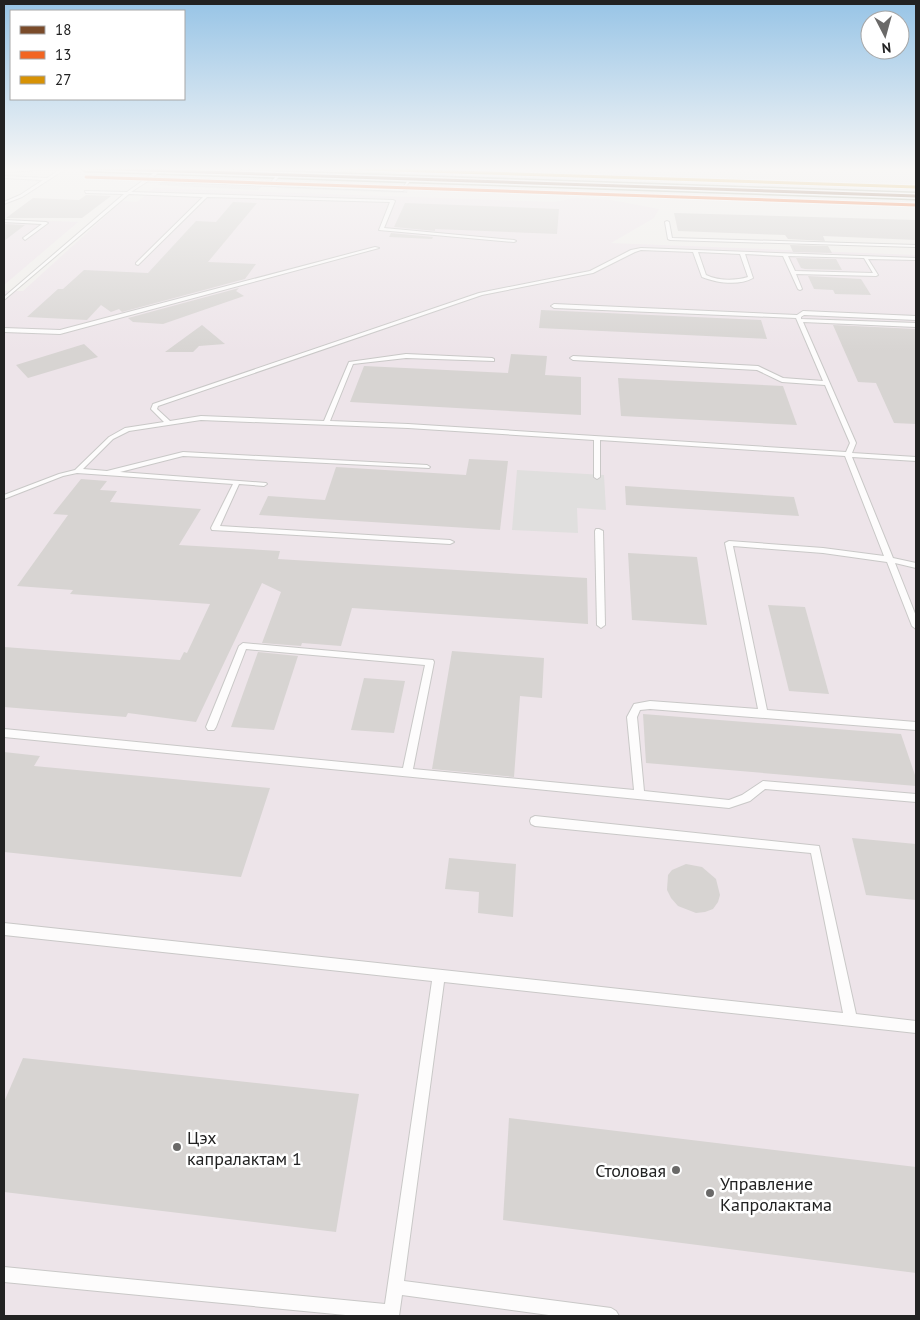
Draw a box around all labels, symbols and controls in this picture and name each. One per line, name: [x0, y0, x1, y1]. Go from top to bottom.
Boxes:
legend: [10, 10, 185, 100]
north arrow: [860, 10, 910, 60]
text: 18: [55, 20, 71, 39]
text: N: [881, 38, 892, 57]
text: 13: [55, 45, 71, 64]
text: 27: [55, 70, 71, 89]
place label: Цэх капралактам 1: [187, 1126, 302, 1170]
marker: Цэх капралактам 1: [171, 1141, 183, 1153]
place label: Столовая: [595, 1159, 666, 1182]
marker: Столовая: [670, 1164, 682, 1176]
place label: Управление Капролактама: [720, 1172, 832, 1216]
marker: Управление Капролактама: [704, 1187, 716, 1199]

